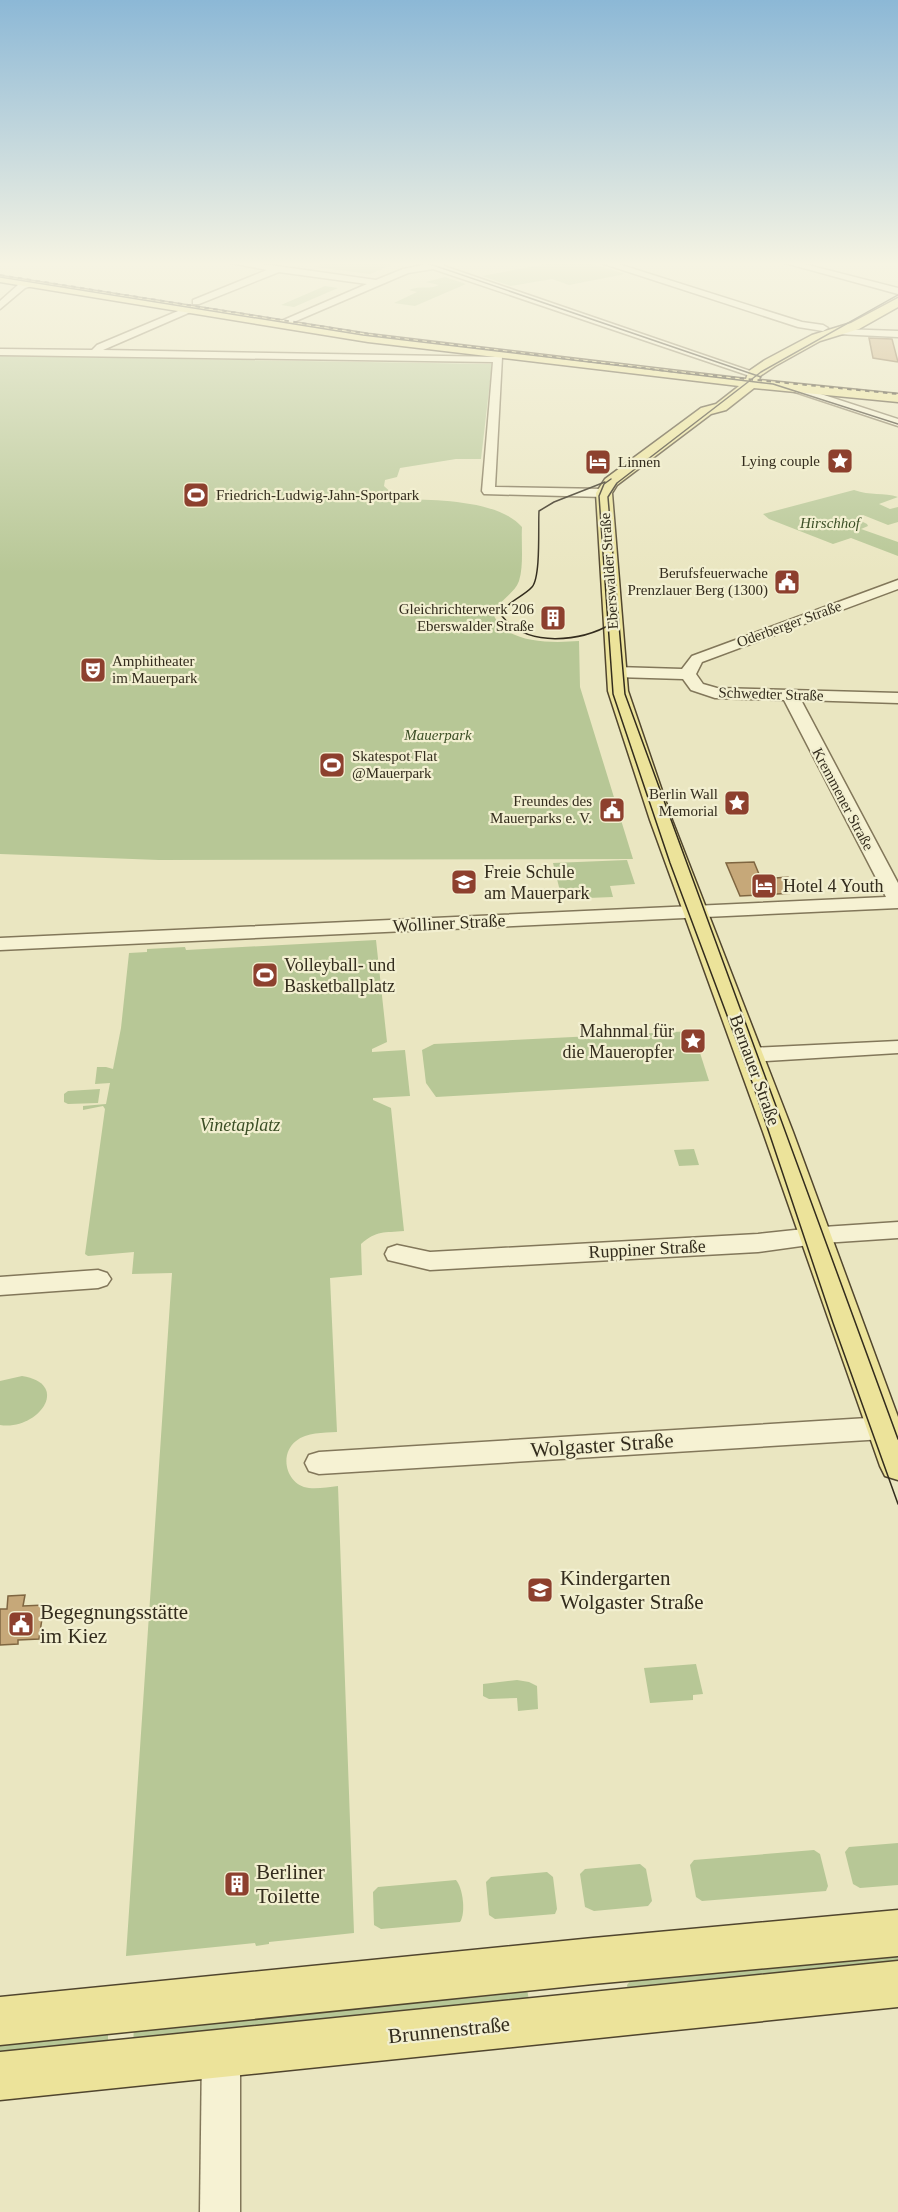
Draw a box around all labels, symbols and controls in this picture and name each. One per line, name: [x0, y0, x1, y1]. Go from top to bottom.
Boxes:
place icon: Lying couple: [825, 446, 855, 476]
hotel icon: Linnen: [583, 447, 613, 477]
place label: Lying couple: [741, 453, 820, 469]
place label: Linnen: [618, 454, 661, 470]
sports icon: Friedrich-Ludwig-Jahn-Sportpark: [181, 480, 211, 510]
place label: Friedrich-Ludwig-Jahn-Sportpark: [216, 487, 420, 503]
street label: Eberswalder Straße: [597, 512, 621, 630]
park label: Hirschhof: [799, 515, 862, 531]
place label: Berufsfeuerwache Prenzlauer Berg (1300): [627, 565, 768, 599]
public building icon: Berufsfeuerwache Prenzlauer Berg (1300): [772, 567, 802, 597]
street label: Oderberger Straße: [735, 598, 844, 650]
place label: Gleichrichterwerk 206 Eberswalder Straße: [399, 601, 534, 634]
building icon: Gleichrichterwerk 206 Eberswalder Straße: [538, 603, 568, 633]
place label: Amphitheater im Mauerpark: [112, 653, 198, 686]
theatre icon: Amphitheater im Mauerpark: [78, 655, 108, 685]
street label: Schwedter Straße: [718, 684, 824, 704]
park label: Mauerpark: [403, 727, 472, 743]
street label: Kremmener Straße: [809, 745, 877, 853]
place label: Skatespot Flat @Mauerpark: [352, 748, 438, 781]
sports icon: Skatespot Flat @Mauerpark: [317, 750, 347, 780]
place label: Berlin Wall Memorial: [649, 786, 718, 819]
place icon: Berlin Wall Memorial: [722, 788, 752, 818]
place label: Freundes des Mauerparks e. V.: [490, 793, 592, 826]
public building icon: Freundes des Mauerparks e. V.: [597, 795, 627, 825]
place label: Freie Schule am Mauerpark: [484, 862, 589, 903]
school or university icon: Freie Schule am Mauerpark: [449, 867, 479, 897]
hotel icon: Hotel 4 Youth: [749, 871, 779, 901]
place label: Hotel 4 Youth: [783, 876, 884, 896]
street label: Wolliner Straße: [392, 910, 506, 936]
place label: Volleyball- und Basketballplatz: [284, 955, 395, 996]
sports icon: Volleyball- und Basketballplatz: [250, 960, 280, 990]
street label: Bernauer Straße: [726, 1012, 784, 1128]
place label: Mahnmal für die Maueropfer: [563, 1021, 674, 1062]
place icon: Mahnmal für die Maueropfer: [678, 1026, 708, 1056]
park label: Vinetaplatz: [200, 1115, 280, 1135]
street label: Ruppiner Straße: [588, 1236, 706, 1262]
street label: Wolgaster Straße: [530, 1428, 674, 1462]
place label: Kindergarten Wolgaster Straße: [560, 1566, 704, 1614]
school or university icon: Kindergarten Wolgaster Straße: [525, 1575, 555, 1605]
place label: Begegnungsstätte im Kiez: [40, 1600, 188, 1648]
public building icon: Begegnungsstätte im Kiez: [6, 1609, 36, 1639]
place label: Berliner Toilette: [256, 1860, 325, 1908]
building icon: Berliner Toilette: [222, 1869, 252, 1899]
street label: Brunnenstraße: [387, 2012, 511, 2048]

